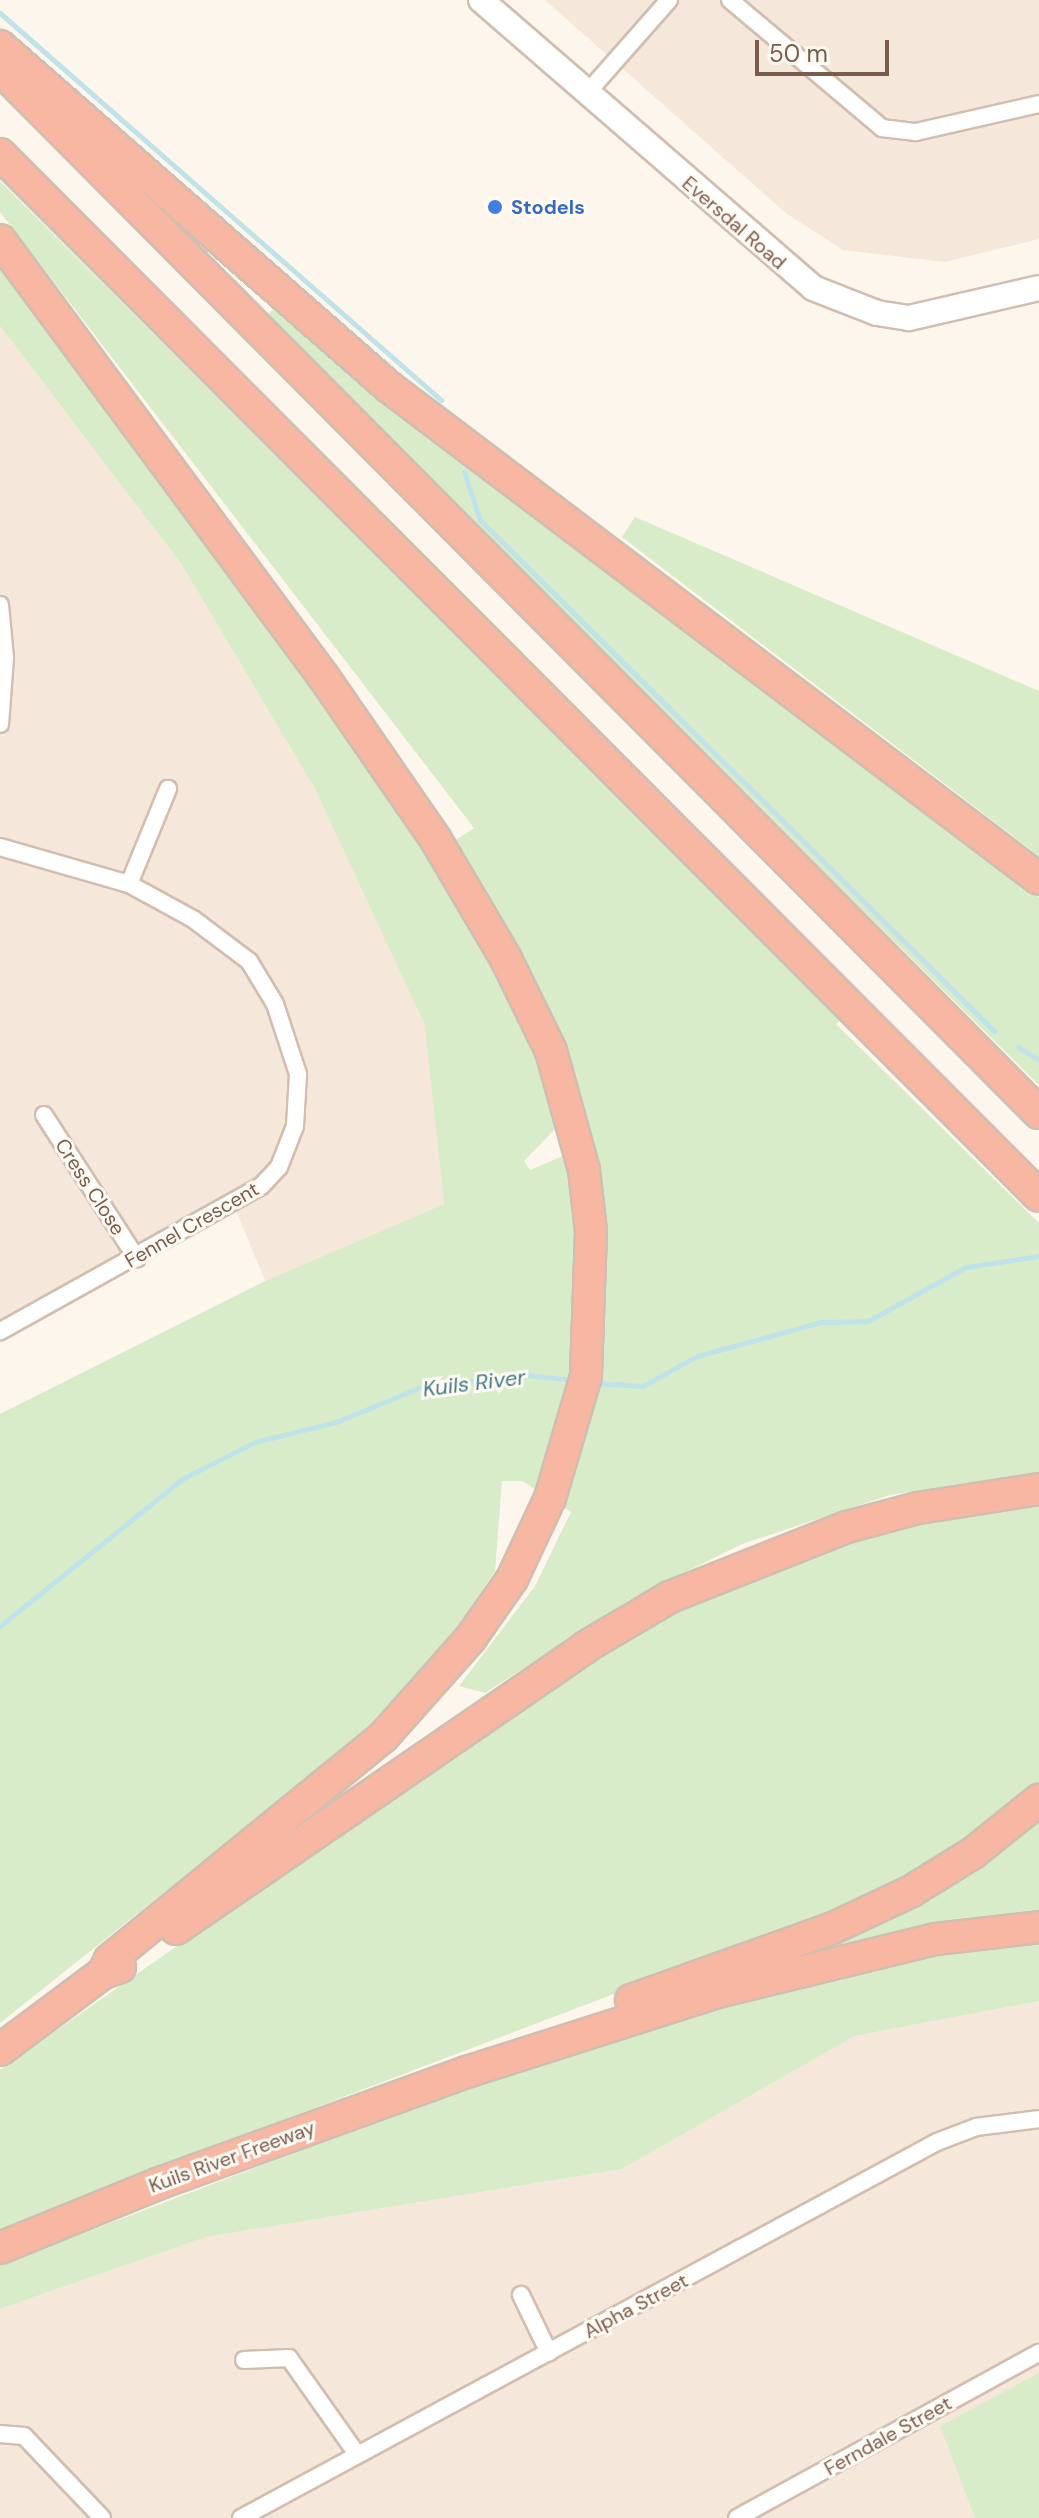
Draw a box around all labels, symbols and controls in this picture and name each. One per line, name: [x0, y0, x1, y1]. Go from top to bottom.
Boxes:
scale bar: [759, 24, 893, 74]
text: 50 m: [769, 38, 828, 69]
street label: Eversdal Road: [677, 171, 791, 275]
place label: Stodels: [511, 195, 585, 219]
marker: Stodels: [486, 198, 504, 216]
street label: Cress Close: [50, 1134, 130, 1240]
street label: Fennel Crescent: [121, 1177, 263, 1273]
water label: Kuils River: [421, 1364, 527, 1402]
street label: Kuils River Freeway: [146, 2116, 318, 2198]
street label: Alpha Street: [580, 2268, 692, 2344]
street label: Ferndale Street: [820, 2391, 956, 2481]

